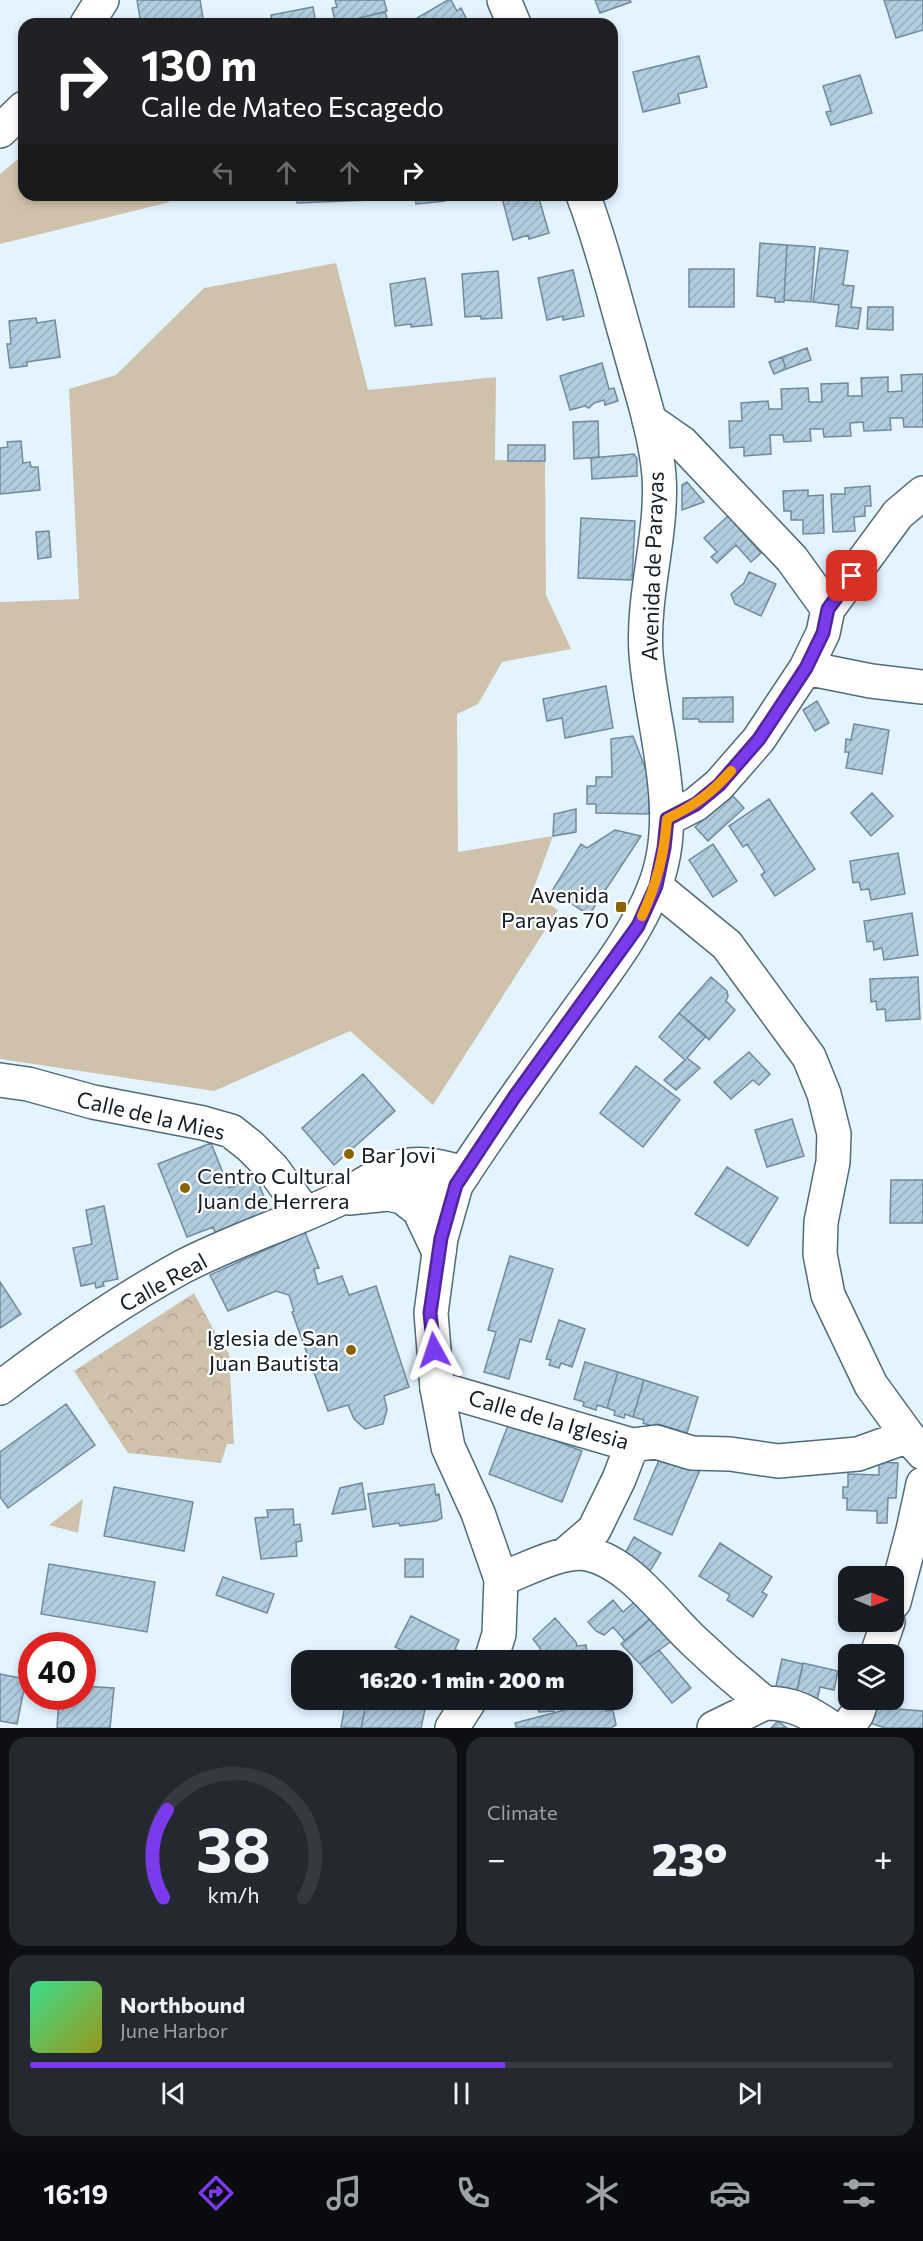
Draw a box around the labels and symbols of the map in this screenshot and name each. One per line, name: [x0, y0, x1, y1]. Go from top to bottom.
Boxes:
street label: Avenida de Parayas: [635, 471, 669, 661]
pin: [826, 550, 877, 601]
place label: Avenida Parayas 70: [501, 881, 609, 933]
marker: Avenida Parayas 70: [614, 900, 628, 914]
street label: Calle de la Mies: [74, 1085, 228, 1145]
place label: Bar Jovi: [361, 1141, 436, 1168]
marker: Bar Jovi: [342, 1147, 356, 1161]
place label: Centro Cultural Juan de Herrera: [197, 1162, 351, 1214]
marker: Centro Cultural Juan de Herrera: [178, 1181, 192, 1195]
street label: Calle Real: [114, 1247, 212, 1317]
position arrow: [402, 1318, 466, 1382]
place label: Iglesia de San Juan Bautista: [207, 1324, 339, 1376]
marker: Iglesia de San Juan Bautista: [344, 1343, 358, 1357]
street label: Calle de la Iglesia: [466, 1383, 632, 1455]
north arrow: [838, 1566, 904, 1632]
speed limit sign: 40: [18, 1632, 96, 1710]

